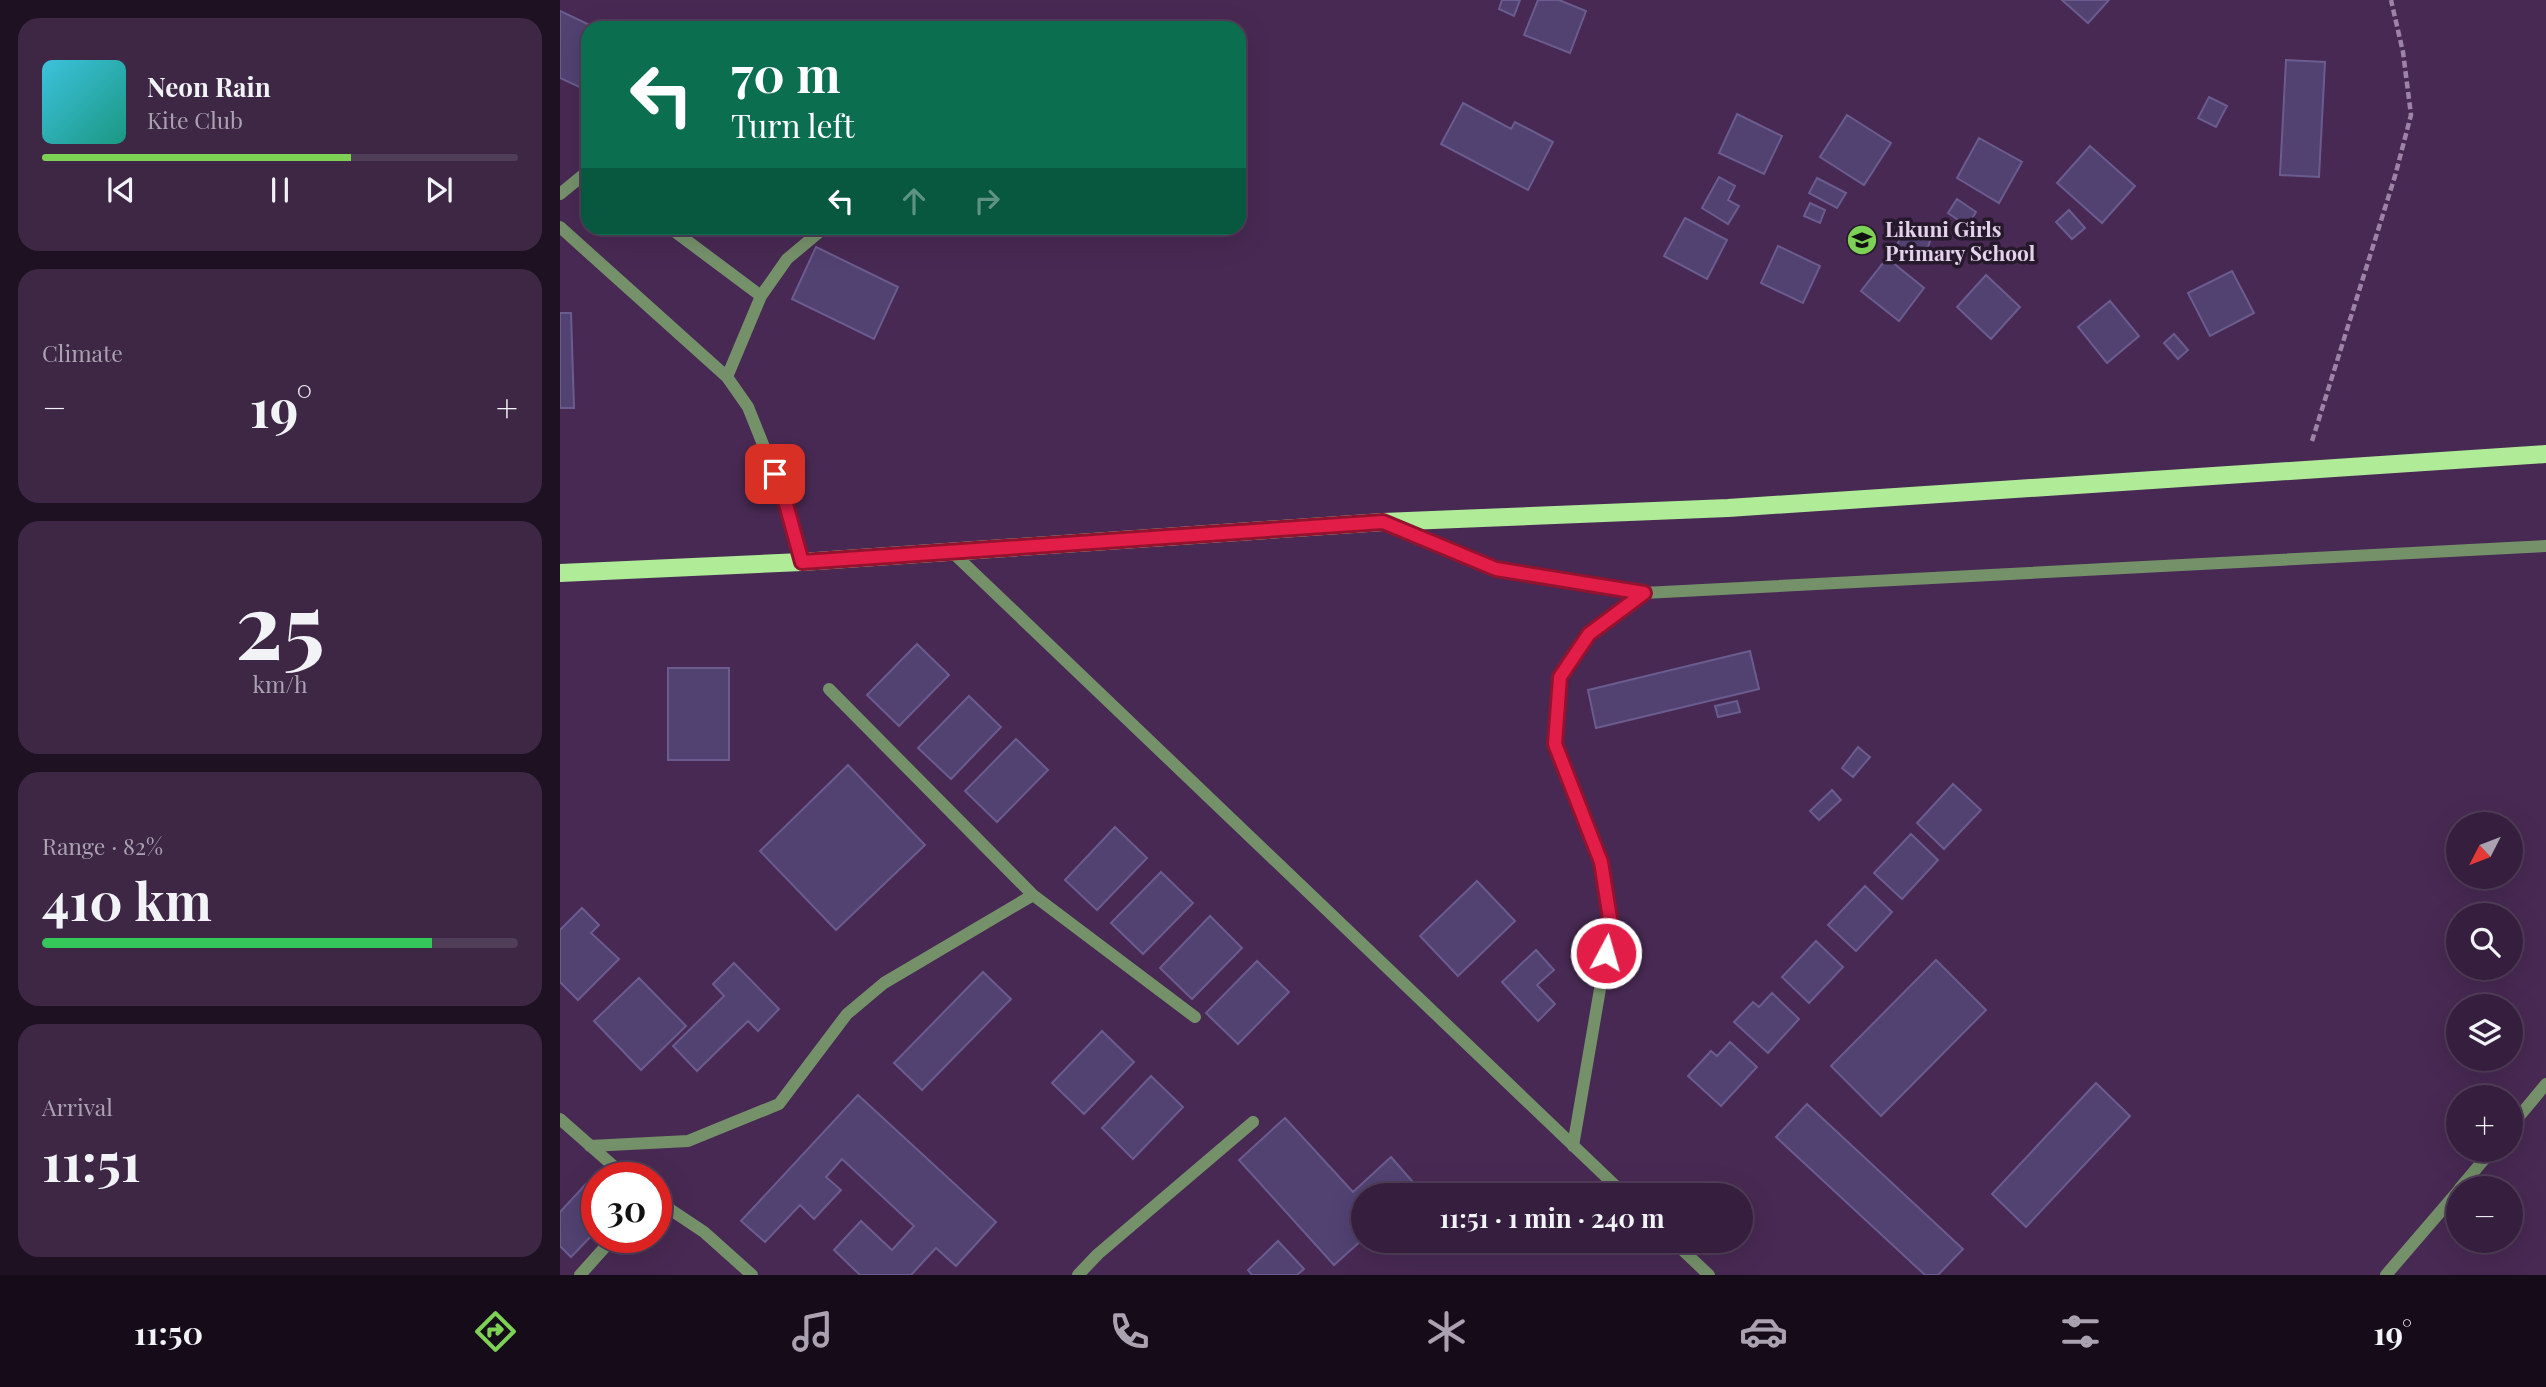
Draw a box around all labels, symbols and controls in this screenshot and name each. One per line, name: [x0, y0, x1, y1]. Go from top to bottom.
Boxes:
text: 70 m: [731, 40, 841, 105]
icon: left: [616, 49, 707, 140]
text: Neon Rain: [147, 69, 271, 104]
text: Turn left: [731, 103, 855, 146]
text: Kite Club: [147, 104, 243, 135]
icon: previous: [102, 171, 140, 209]
icon: pause: [261, 171, 299, 209]
icon: next: [420, 171, 458, 209]
icon: left: [822, 182, 860, 220]
icon: ahead: [895, 182, 933, 220]
icon: right: [968, 182, 1006, 220]
place label: Likuni Girls Primary School: [1885, 214, 2036, 266]
school or university icon: Likuni Girls Primary School: [1845, 223, 1879, 257]
text: Climate: [42, 337, 123, 368]
text: 19°: [250, 372, 313, 441]
text: −: [42, 381, 67, 432]
text: +: [496, 381, 518, 432]
pin: [745, 444, 805, 504]
icon: arrive: [756, 455, 794, 493]
text: 25: [235, 562, 325, 683]
text: km/h: [252, 668, 308, 699]
north arrow: [2446, 812, 2524, 889]
map controls: [2446, 812, 2523, 1253]
text: Range · 82%: [42, 830, 163, 861]
text: 410 km: [42, 865, 212, 934]
button: search: [2446, 903, 2523, 980]
position arrow: [1569, 916, 1643, 990]
button: layers: [2446, 994, 2523, 1071]
button: +: [2446, 1085, 2523, 1162]
text: Arrival: [42, 1091, 113, 1122]
text: 11:51: [42, 1126, 141, 1195]
speed limit sign: 30: [581, 1162, 672, 1253]
button: −: [2446, 1176, 2523, 1253]
text: 11:51 · 1 min · 240 m: [1439, 1200, 1665, 1235]
icon: directions: [471, 1307, 520, 1356]
icon: music: [788, 1307, 837, 1356]
icon: phone: [1105, 1307, 1154, 1356]
icon: climate: [1422, 1307, 1471, 1356]
icon: car: [1739, 1307, 1788, 1356]
icon: filters: [2056, 1307, 2105, 1356]
text: 11:50: [134, 1310, 203, 1353]
text: 19°: [2373, 1310, 2412, 1353]

